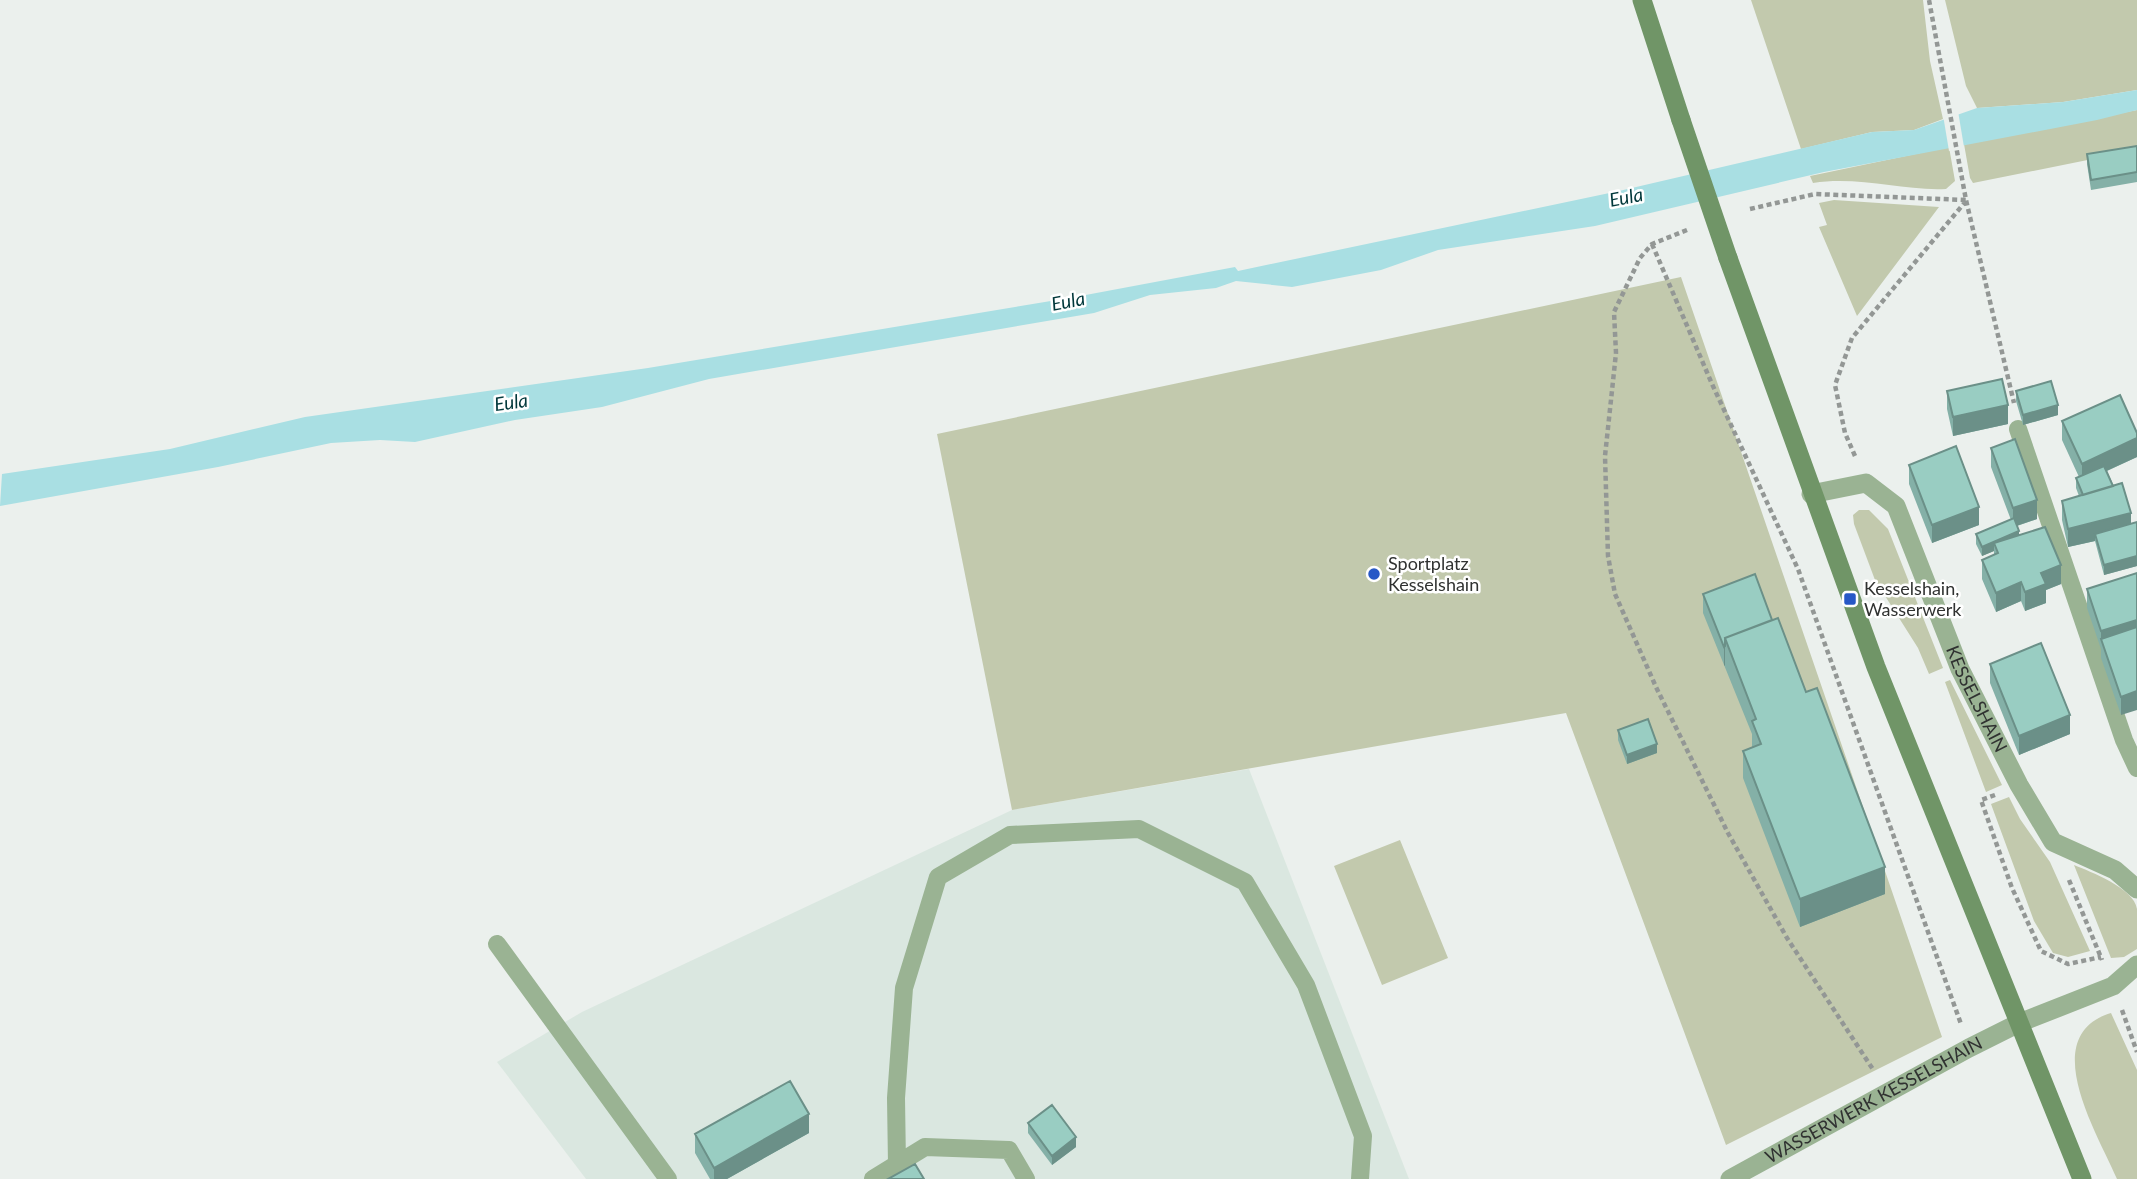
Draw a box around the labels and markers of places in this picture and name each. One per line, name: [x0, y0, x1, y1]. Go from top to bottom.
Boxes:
place label: Sportplatz Kesselshain: [1388, 552, 1479, 595]
marker: Sportplatz Kesselshain: [1366, 566, 1382, 582]
place label: Kesselshain, Wasserwerk: [1864, 577, 1962, 620]
marker: Kesselshain, Wasserwerk: [1842, 591, 1858, 607]

